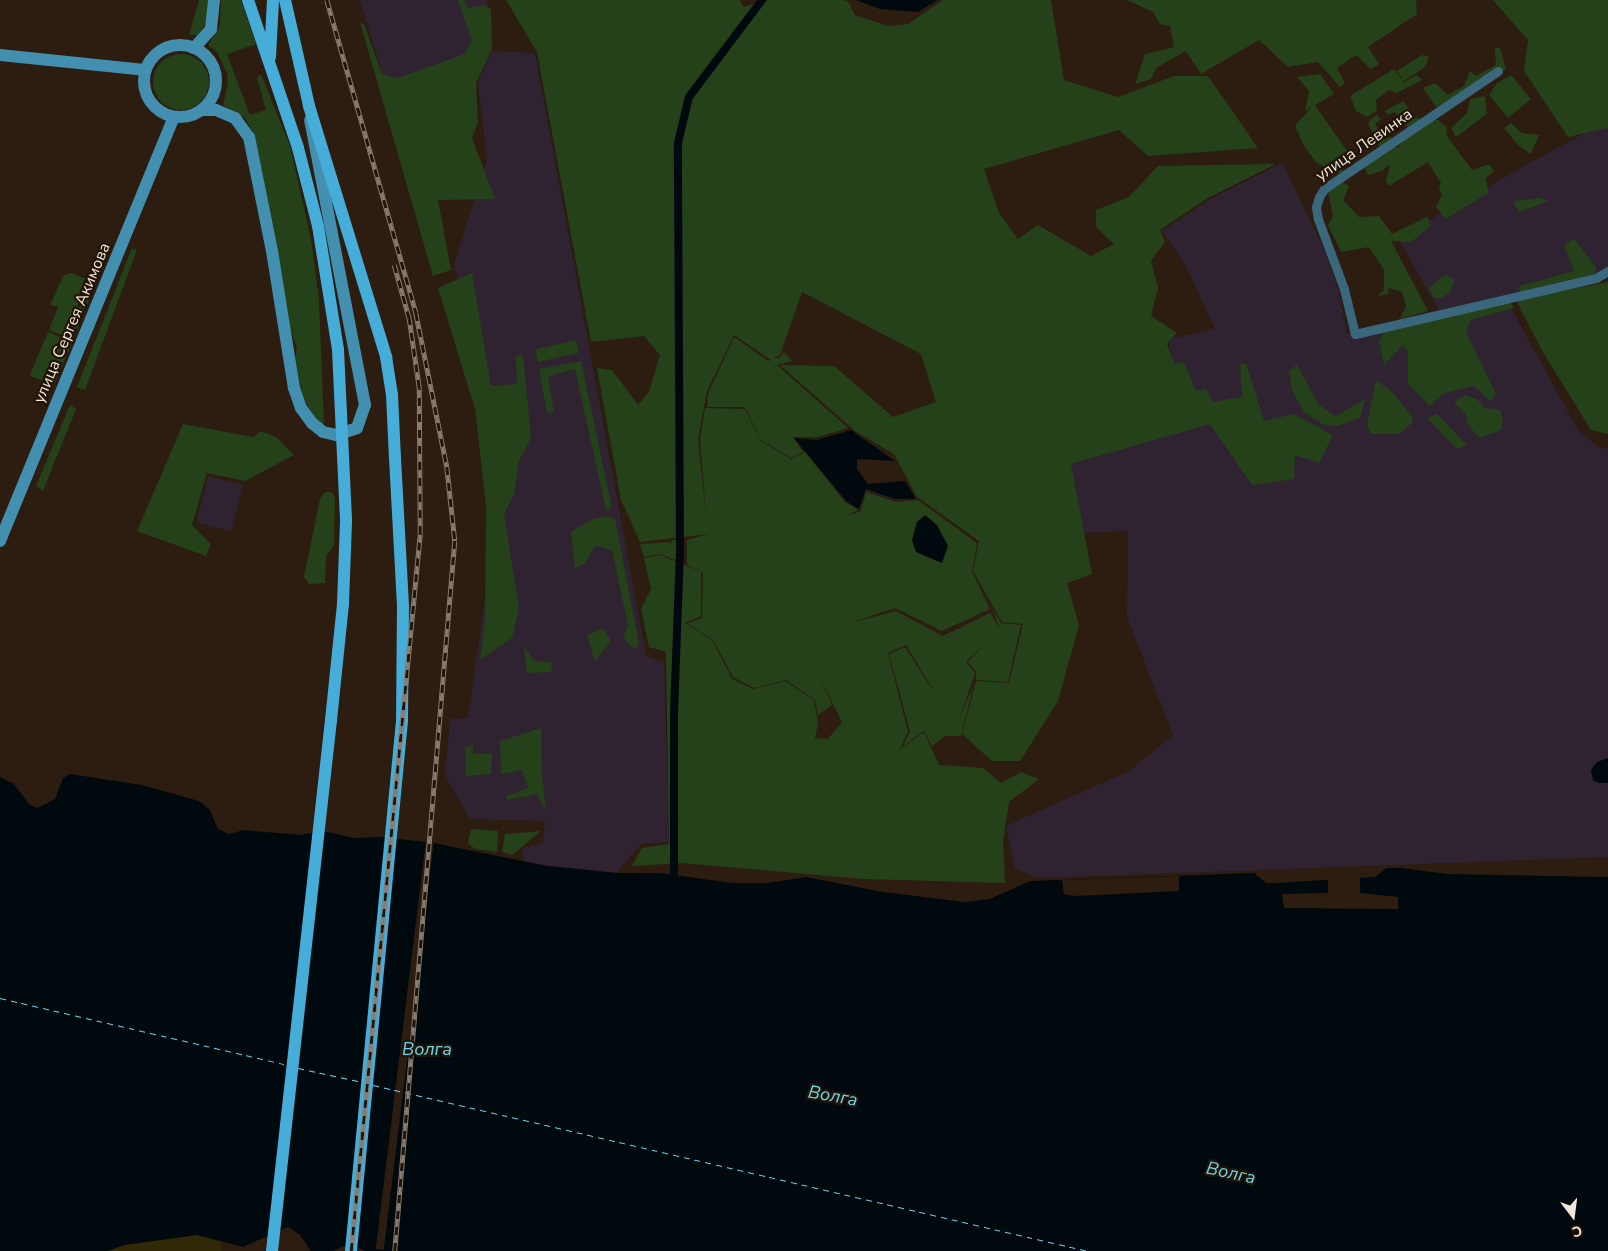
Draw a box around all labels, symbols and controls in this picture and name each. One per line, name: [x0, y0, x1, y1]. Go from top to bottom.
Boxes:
street label: улица Левинка: [1312, 105, 1416, 185]
street label: улица Сергея Акимова: [30, 240, 114, 406]
water label: Волга: [402, 1038, 452, 1060]
water label: Волга: [806, 1081, 860, 1111]
water label: Волга: [1204, 1157, 1258, 1189]
north arrow: [1548, 1191, 1598, 1241]
text: С: [1570, 1221, 1584, 1241]

